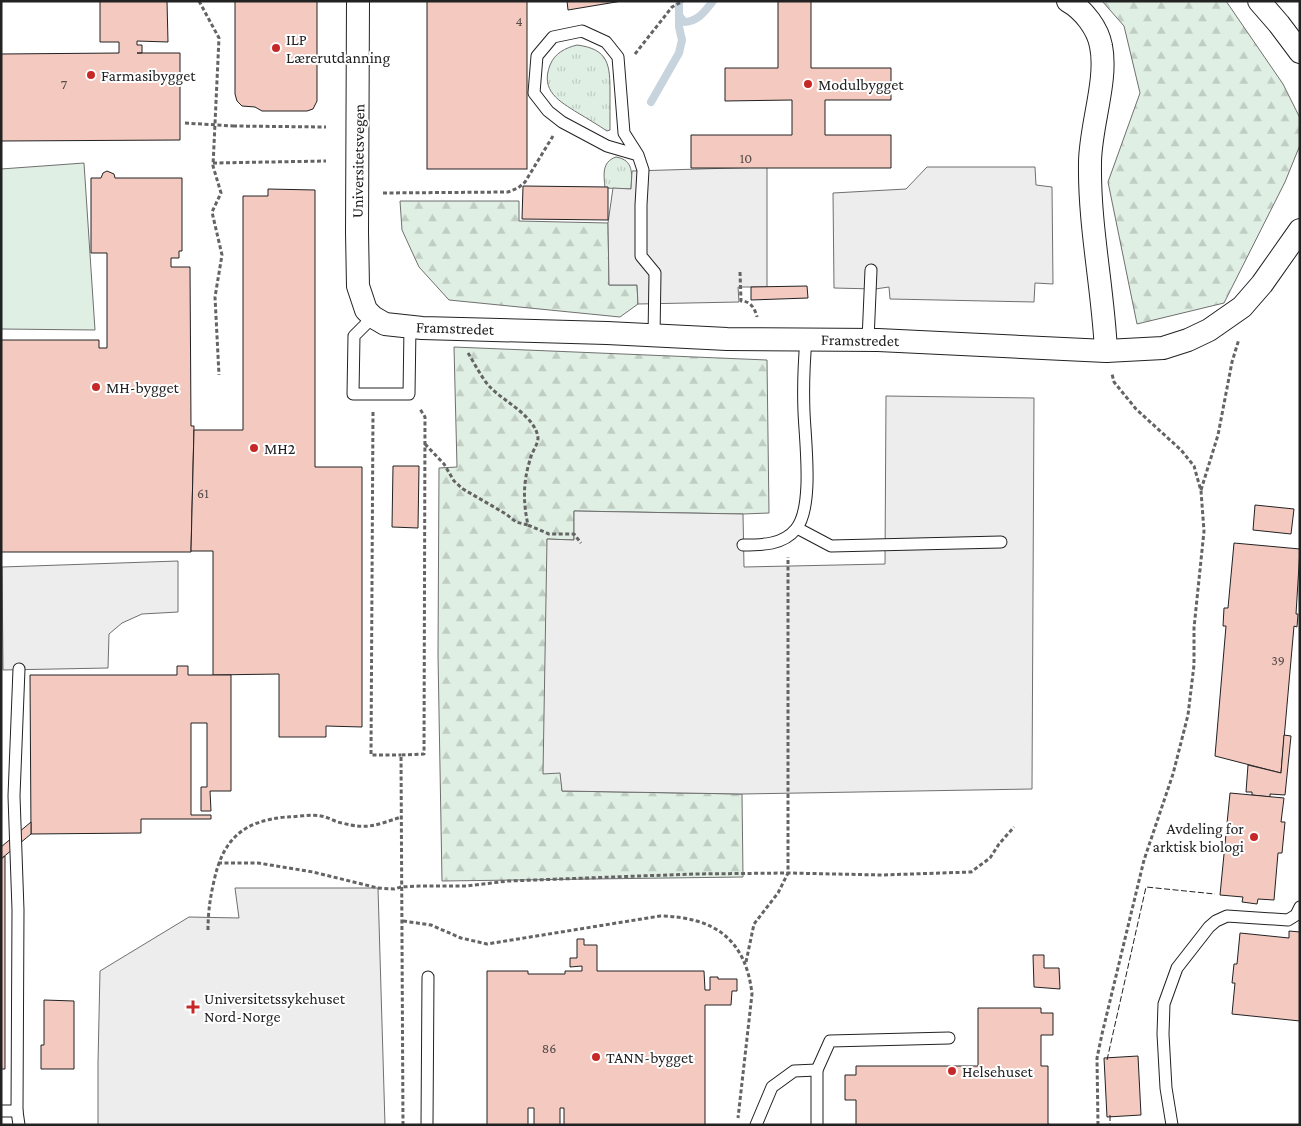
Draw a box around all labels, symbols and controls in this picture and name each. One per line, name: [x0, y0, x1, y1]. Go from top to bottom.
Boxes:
house number: 4: [515, 13, 523, 29]
place label: ILP Lærerutdanning: [286, 31, 390, 67]
marker: ILP Lærerutdanning: [270, 42, 282, 54]
place label: Farmasibygget: [101, 67, 196, 85]
marker: Farmasibygget: [85, 69, 97, 81]
house number: 7: [61, 76, 68, 92]
place label: Modulbygget: [818, 76, 904, 94]
marker: Modulbygget: [802, 78, 814, 90]
street label: Universitetsvegen: [349, 103, 369, 218]
house number: 10: [740, 150, 752, 166]
street label: Framstredet: [416, 318, 495, 338]
street label: Framstredet: [821, 331, 900, 349]
place label: MH-bygget: [106, 379, 179, 397]
marker: MH-bygget: [90, 381, 102, 393]
place label: MH2: [264, 440, 296, 457]
marker: MH2: [248, 442, 260, 454]
house number: 61: [197, 485, 209, 501]
house number: 39: [1271, 652, 1285, 668]
place label: Avdeling for arktisk biologi: [1153, 820, 1244, 856]
marker: Avdeling for arktisk biologi: [1248, 831, 1260, 843]
place label: Universitetssykehuset Nord-Norge: [204, 990, 346, 1026]
marker: Universitetssykehuset Nord-Norge: [186, 1000, 200, 1014]
house number: 86: [542, 1040, 556, 1056]
place label: TANN-bygget: [606, 1049, 694, 1067]
marker: TANN-bygget: [590, 1051, 602, 1063]
place label: Helsehuset: [962, 1063, 1033, 1080]
marker: Helsehuset: [946, 1065, 958, 1077]

